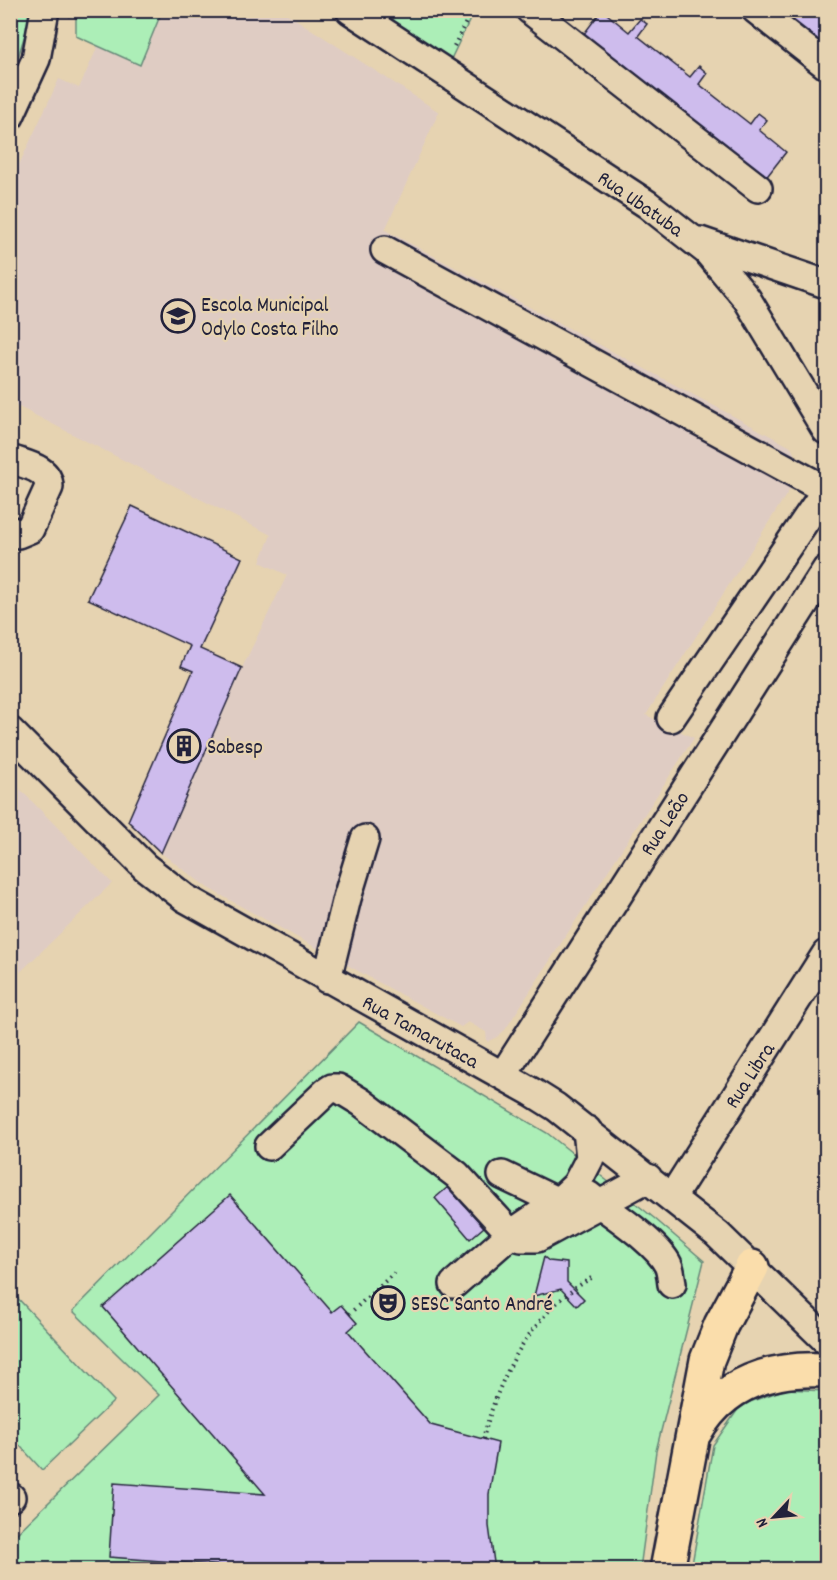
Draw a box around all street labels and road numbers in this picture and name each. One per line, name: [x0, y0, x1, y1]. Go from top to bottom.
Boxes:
street label: Rua Ubatuba: [590, 165, 689, 247]
street label: Rua Leão: [634, 786, 699, 863]
street label: Rua Tamarutaca: [356, 989, 484, 1079]
street label: Rua Libra: [719, 1037, 785, 1115]

